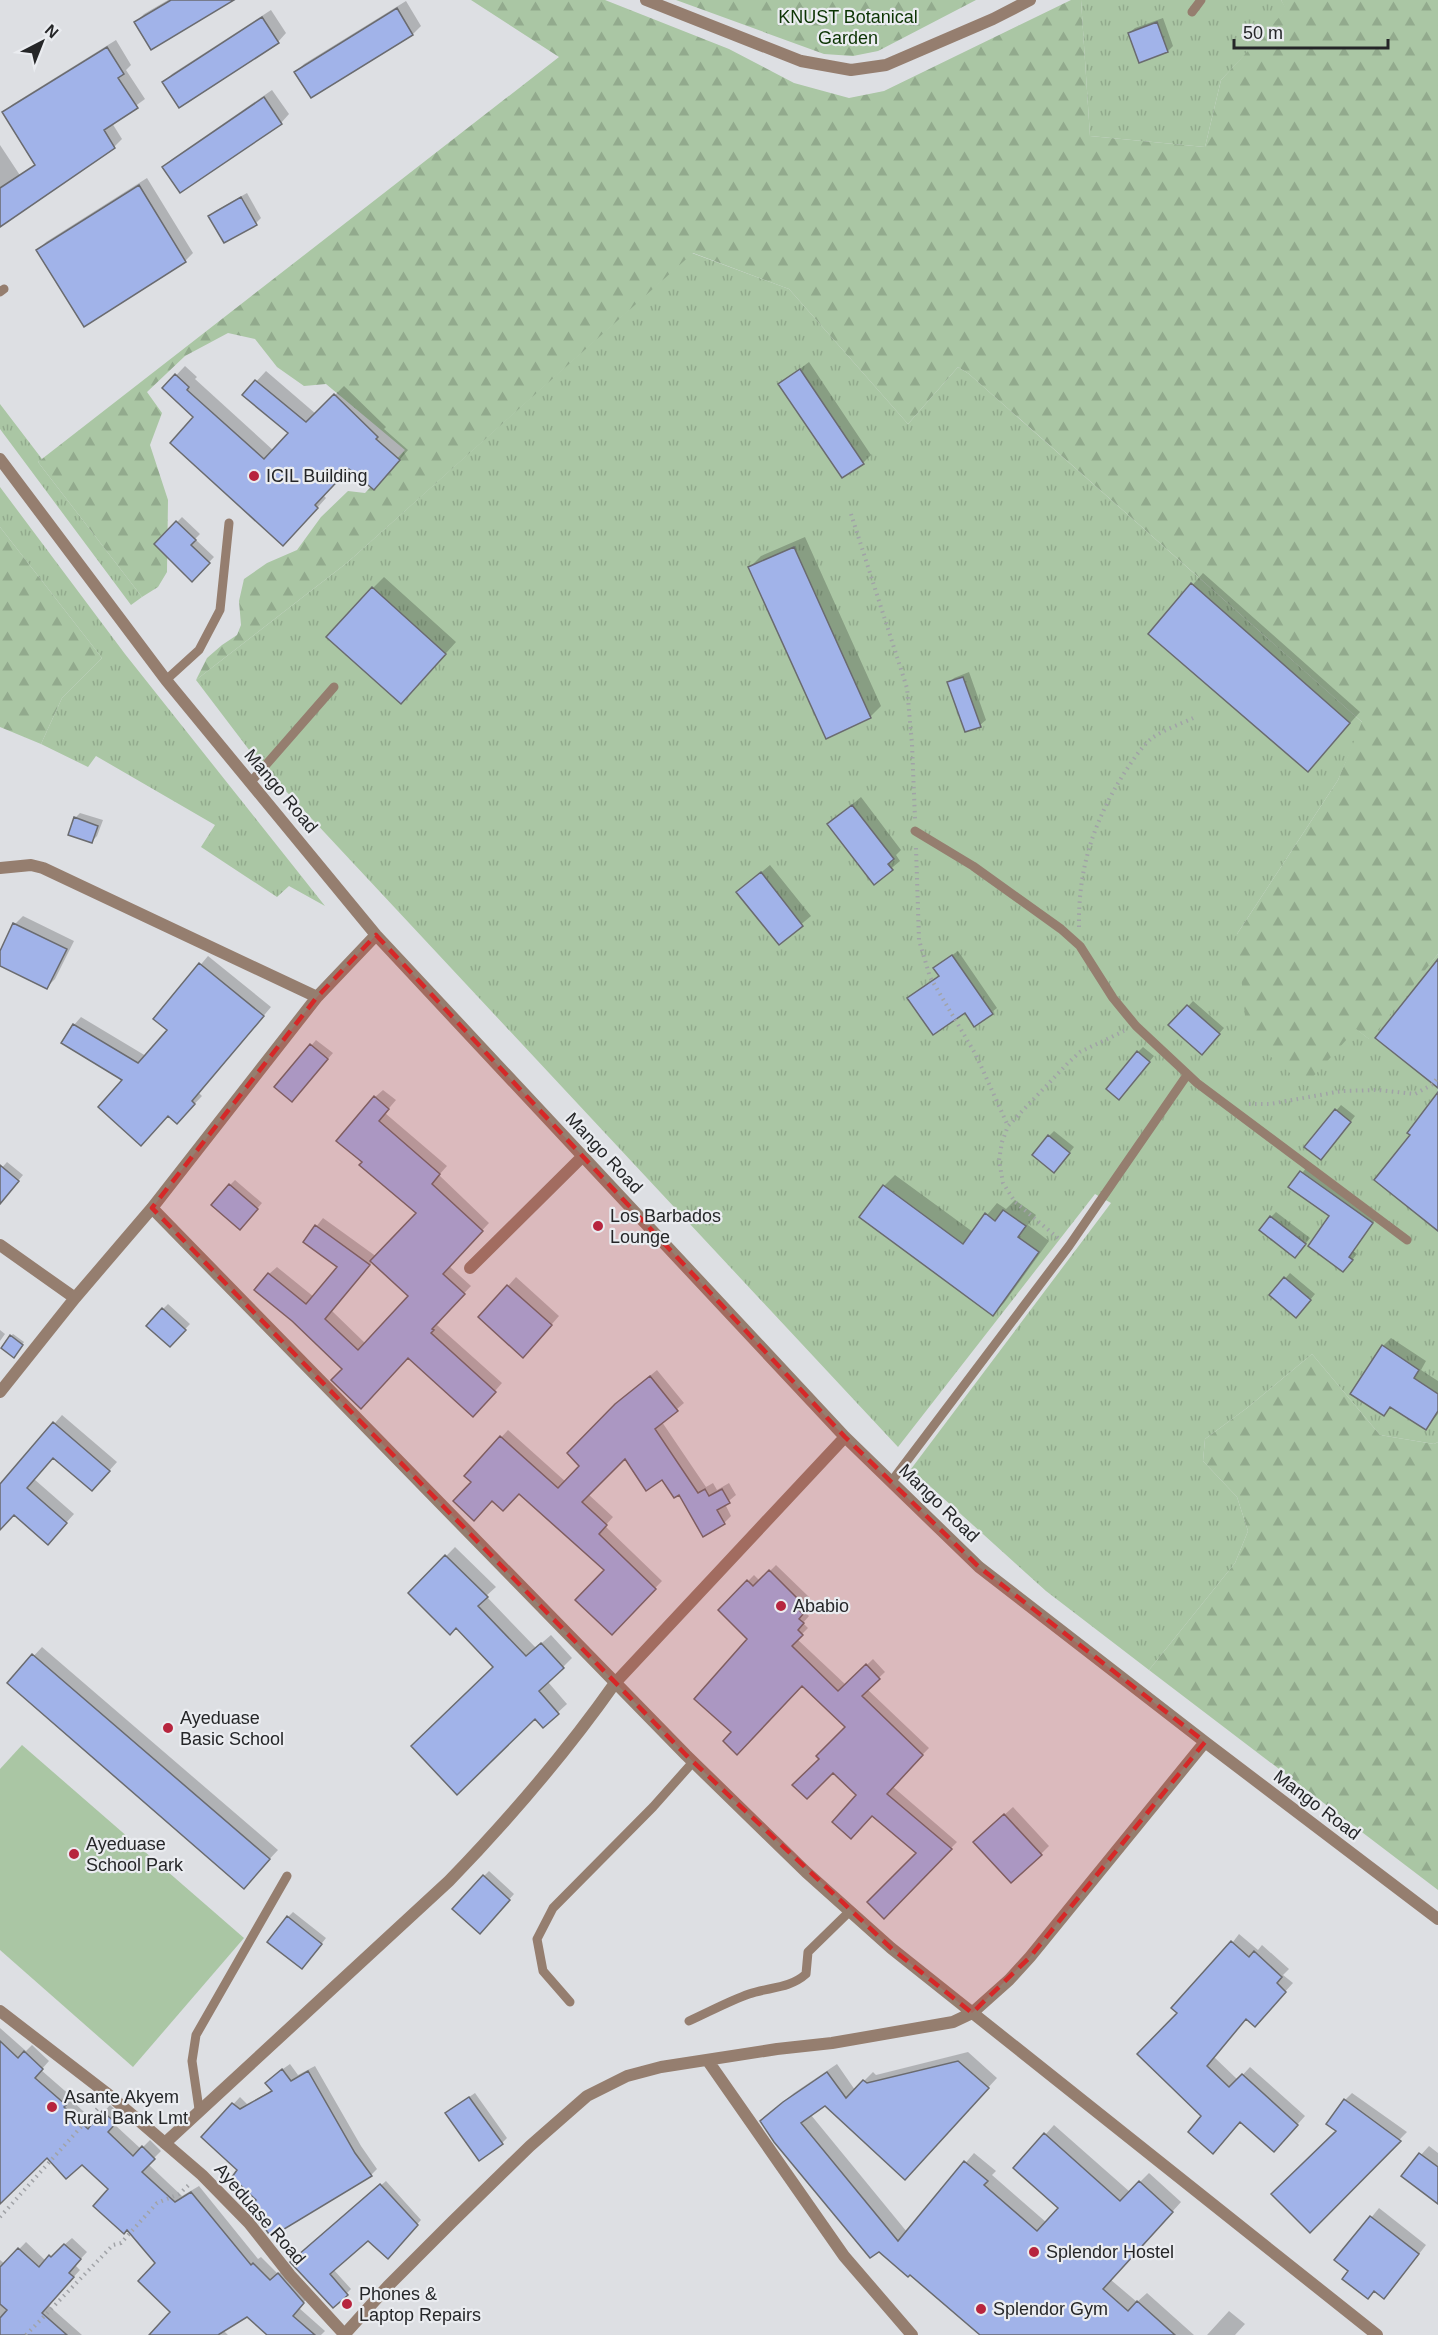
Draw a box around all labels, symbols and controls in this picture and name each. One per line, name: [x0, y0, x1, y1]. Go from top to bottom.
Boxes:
park label: KNUST Botanical Garden: [778, 7, 918, 48]
north arrow: [12, 12, 72, 72]
scale bar: [1234, 12, 1388, 50]
text: N: [42, 21, 62, 41]
text: 50 m: [1243, 23, 1283, 43]
place label: ICIL Building: [266, 466, 367, 486]
marker: ICIL Building: [247, 469, 261, 483]
street label: Mango Road: [240, 745, 322, 837]
street label: Mango Road: [562, 1108, 646, 1198]
place label: Los Barbados Lounge: [610, 1206, 721, 1247]
marker: Los Barbados Lounge: [591, 1219, 605, 1233]
street label: Mango Road: [895, 1460, 983, 1546]
place label: Ababio: [793, 1596, 849, 1616]
marker: Ababio: [774, 1599, 788, 1613]
place label: Ayeduase Basic School: [180, 1708, 284, 1749]
marker: Ayeduase Basic School: [161, 1721, 175, 1735]
street label: Mango Road: [1270, 1766, 1364, 1844]
place label: Ayeduase School Park: [86, 1834, 184, 1875]
marker: Ayeduase School Park: [67, 1847, 81, 1861]
place label: Asante Akyem Rural Bank Lmt: [64, 2087, 188, 2128]
marker: Asante Akyem Rural Bank Lmt: [45, 2100, 59, 2114]
street label: Ayeduase Road: [211, 2159, 309, 2269]
place label: Splendor Hostel: [1046, 2242, 1174, 2262]
marker: Splendor Hostel: [1027, 2245, 1041, 2259]
place label: Phones & Laptop Repairs: [359, 2284, 481, 2325]
marker: Phones & Laptop Repairs: [340, 2297, 354, 2311]
place label: Splendor Gym: [993, 2299, 1108, 2319]
marker: Splendor Gym: [974, 2302, 988, 2316]

